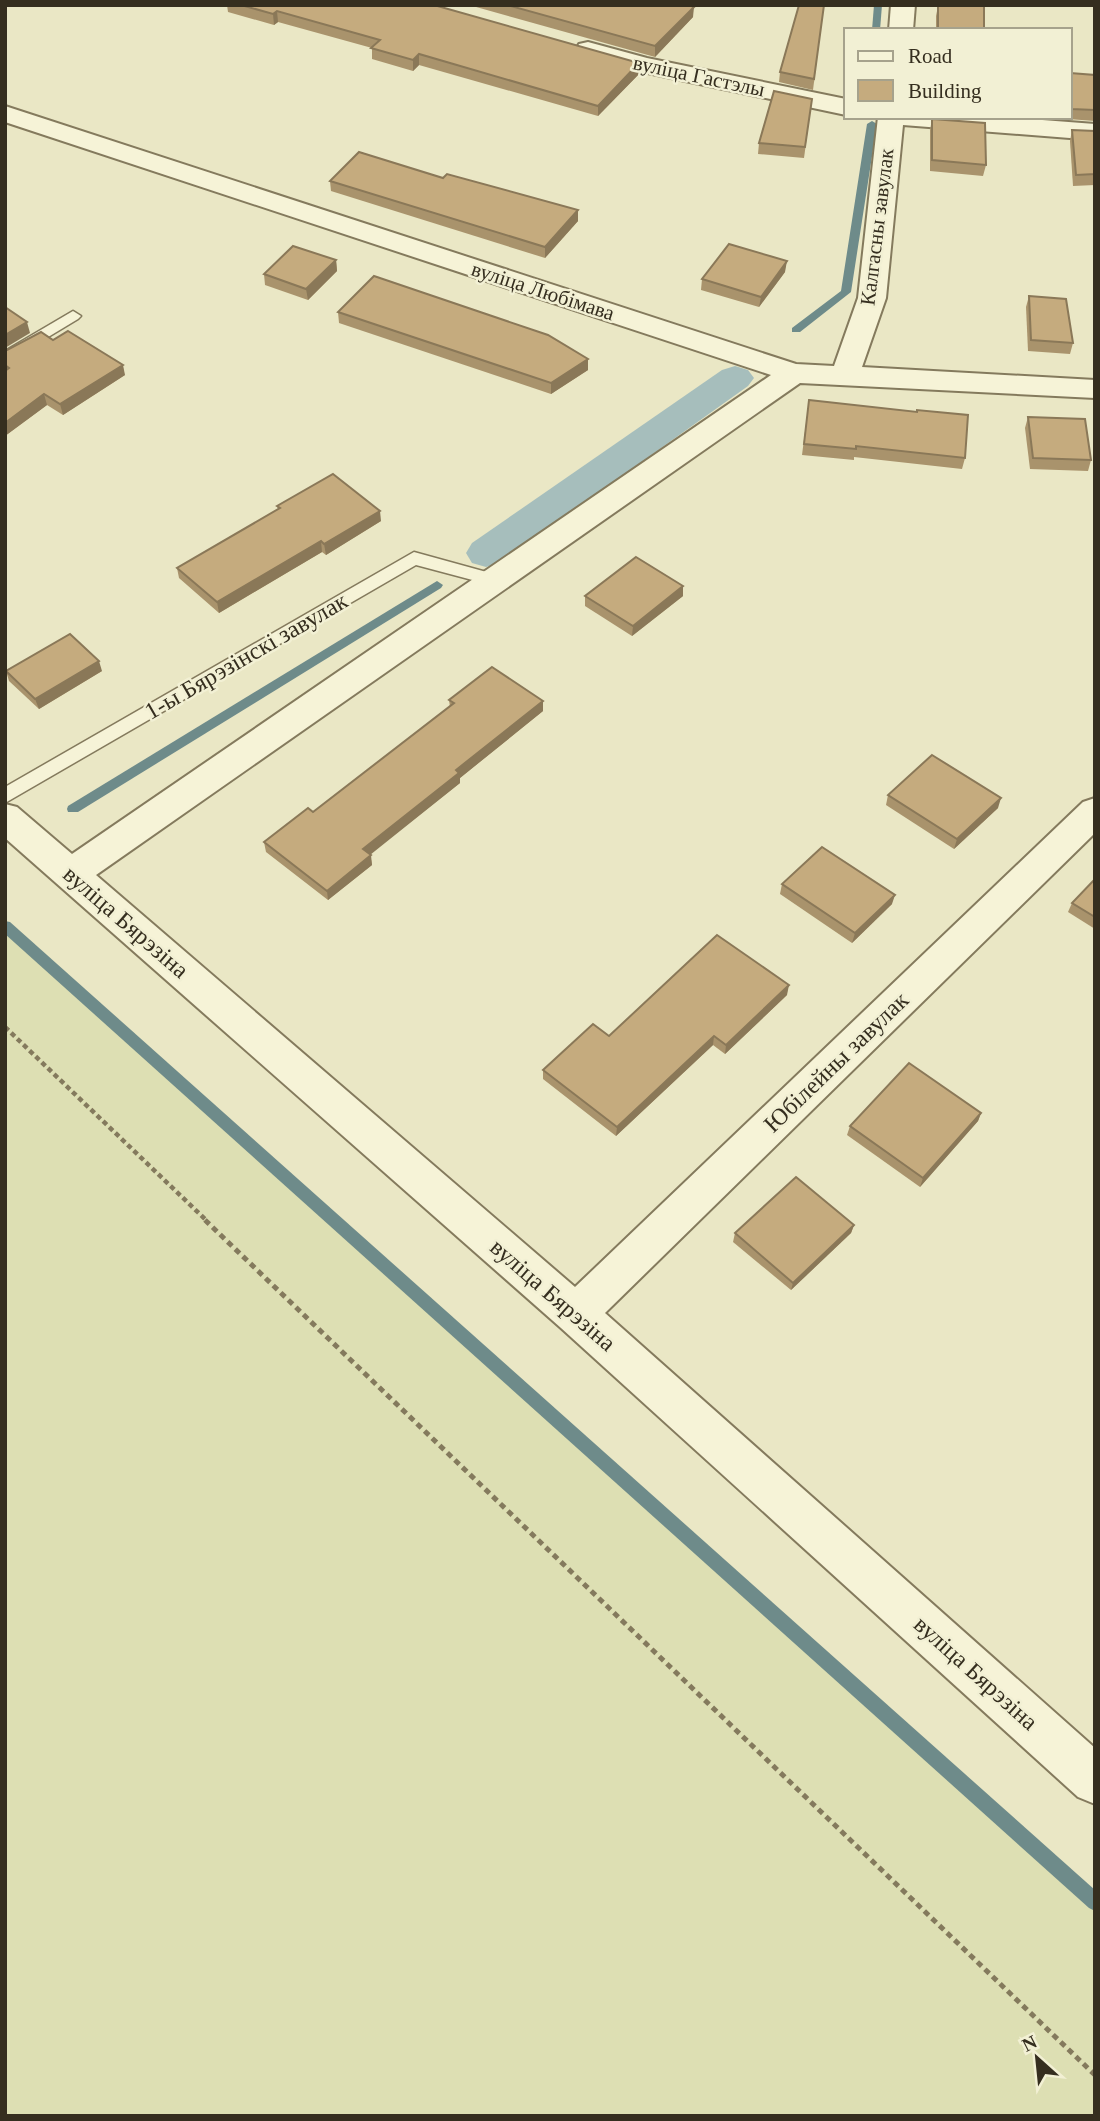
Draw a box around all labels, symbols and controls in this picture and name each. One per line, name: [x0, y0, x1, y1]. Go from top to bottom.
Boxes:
legend: [844, 28, 1072, 119]
text: Road: [908, 44, 953, 68]
street label: вуліца Гастэлы: [631, 50, 767, 102]
text: Building: [908, 79, 982, 103]
street label: Калгасны завулак: [855, 146, 899, 307]
street label: вуліца Любімава: [469, 257, 618, 326]
street label: 1-ы Бярэзінскі завулак: [140, 587, 352, 725]
street label: вуліца Бярэзіна: [58, 861, 194, 984]
street label: Юбілейны завулак: [759, 986, 914, 1137]
street label: вуліца Бярэзіна: [485, 1234, 621, 1357]
street label: вуліца Бярэзіна: [909, 1611, 1043, 1735]
north arrow: [1002, 2023, 1072, 2093]
text: N: [1019, 2031, 1041, 2056]

